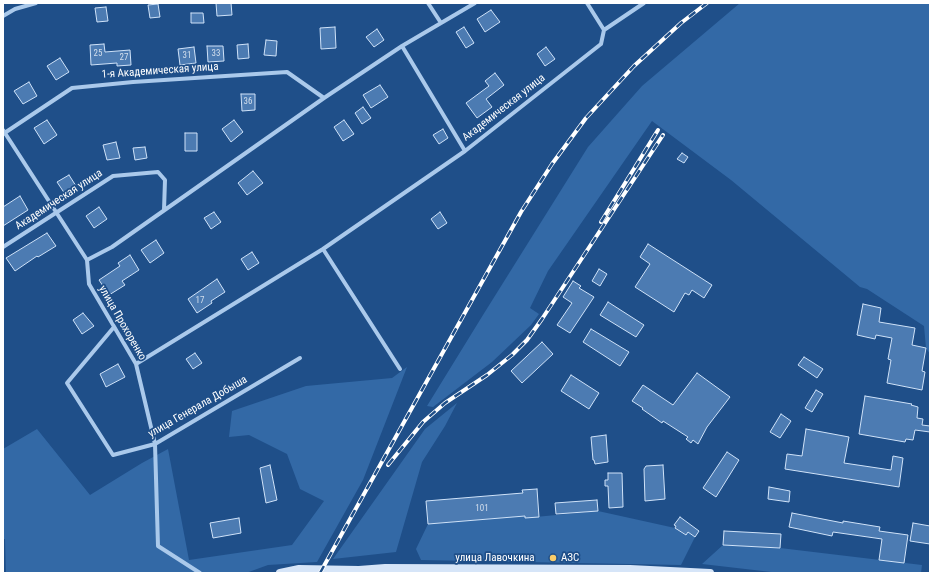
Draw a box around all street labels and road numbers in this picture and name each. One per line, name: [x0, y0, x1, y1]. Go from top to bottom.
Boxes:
street label: 1-я Академическая улица: [101, 60, 219, 82]
street label: Академическая улица: [460, 72, 548, 144]
street label: Академическая улица: [13, 167, 105, 233]
street label: улица Прохоренко: [95, 283, 149, 363]
street label: улица Генерала Добыша: [146, 373, 250, 441]
street label: улица Лавочкина: [455, 551, 535, 565]

